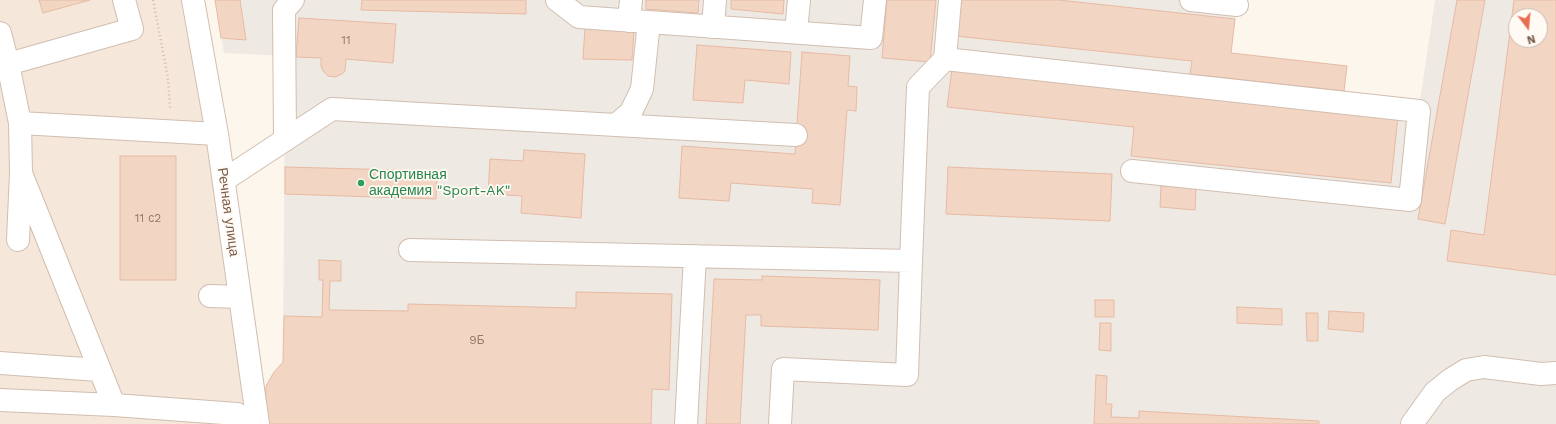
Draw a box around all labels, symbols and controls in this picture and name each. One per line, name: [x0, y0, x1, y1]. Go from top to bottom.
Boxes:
north arrow: [1508, 8, 1548, 48]
text: N: [1525, 32, 1537, 46]
house number: 11: [341, 33, 351, 47]
street label: Речная улица: [213, 166, 243, 258]
place label: Спортивная академия "Sport-AK": [369, 167, 510, 200]
marker: Спортивная академия "Sport-AK": [356, 178, 366, 188]
house number: 11 с2: [135, 211, 161, 225]
house number: 9Б: [469, 333, 485, 347]

